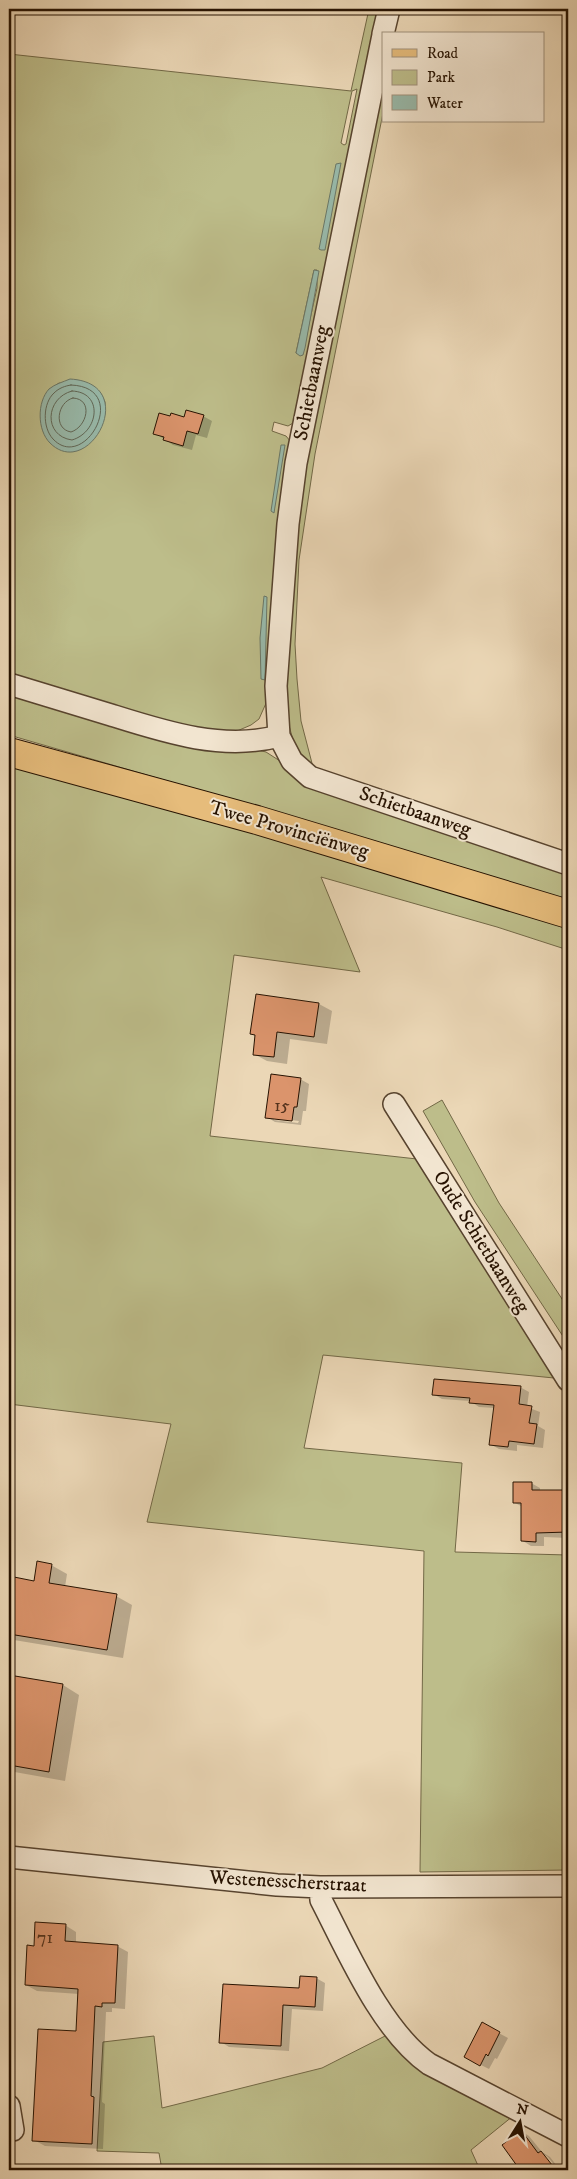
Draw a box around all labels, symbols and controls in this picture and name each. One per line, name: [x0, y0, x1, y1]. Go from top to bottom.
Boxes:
legend: [382, 32, 544, 122]
text: Road: [427, 44, 459, 63]
text: Park: [427, 68, 456, 87]
text: Water: [426, 94, 463, 113]
street label: Schietbaanweg: [289, 323, 335, 443]
street label: Schietbaanweg: [356, 781, 475, 843]
street label: Twee Provinciënweg: [206, 795, 372, 865]
house number: 15: [274, 1095, 290, 1117]
street label: Oude Schietbaanweg: [427, 1166, 535, 1318]
street label: Westenesscherstraat: [208, 1865, 367, 1899]
house number: 71: [37, 1927, 53, 1949]
north arrow: [494, 2096, 544, 2146]
text: N: [515, 2100, 530, 2120]

